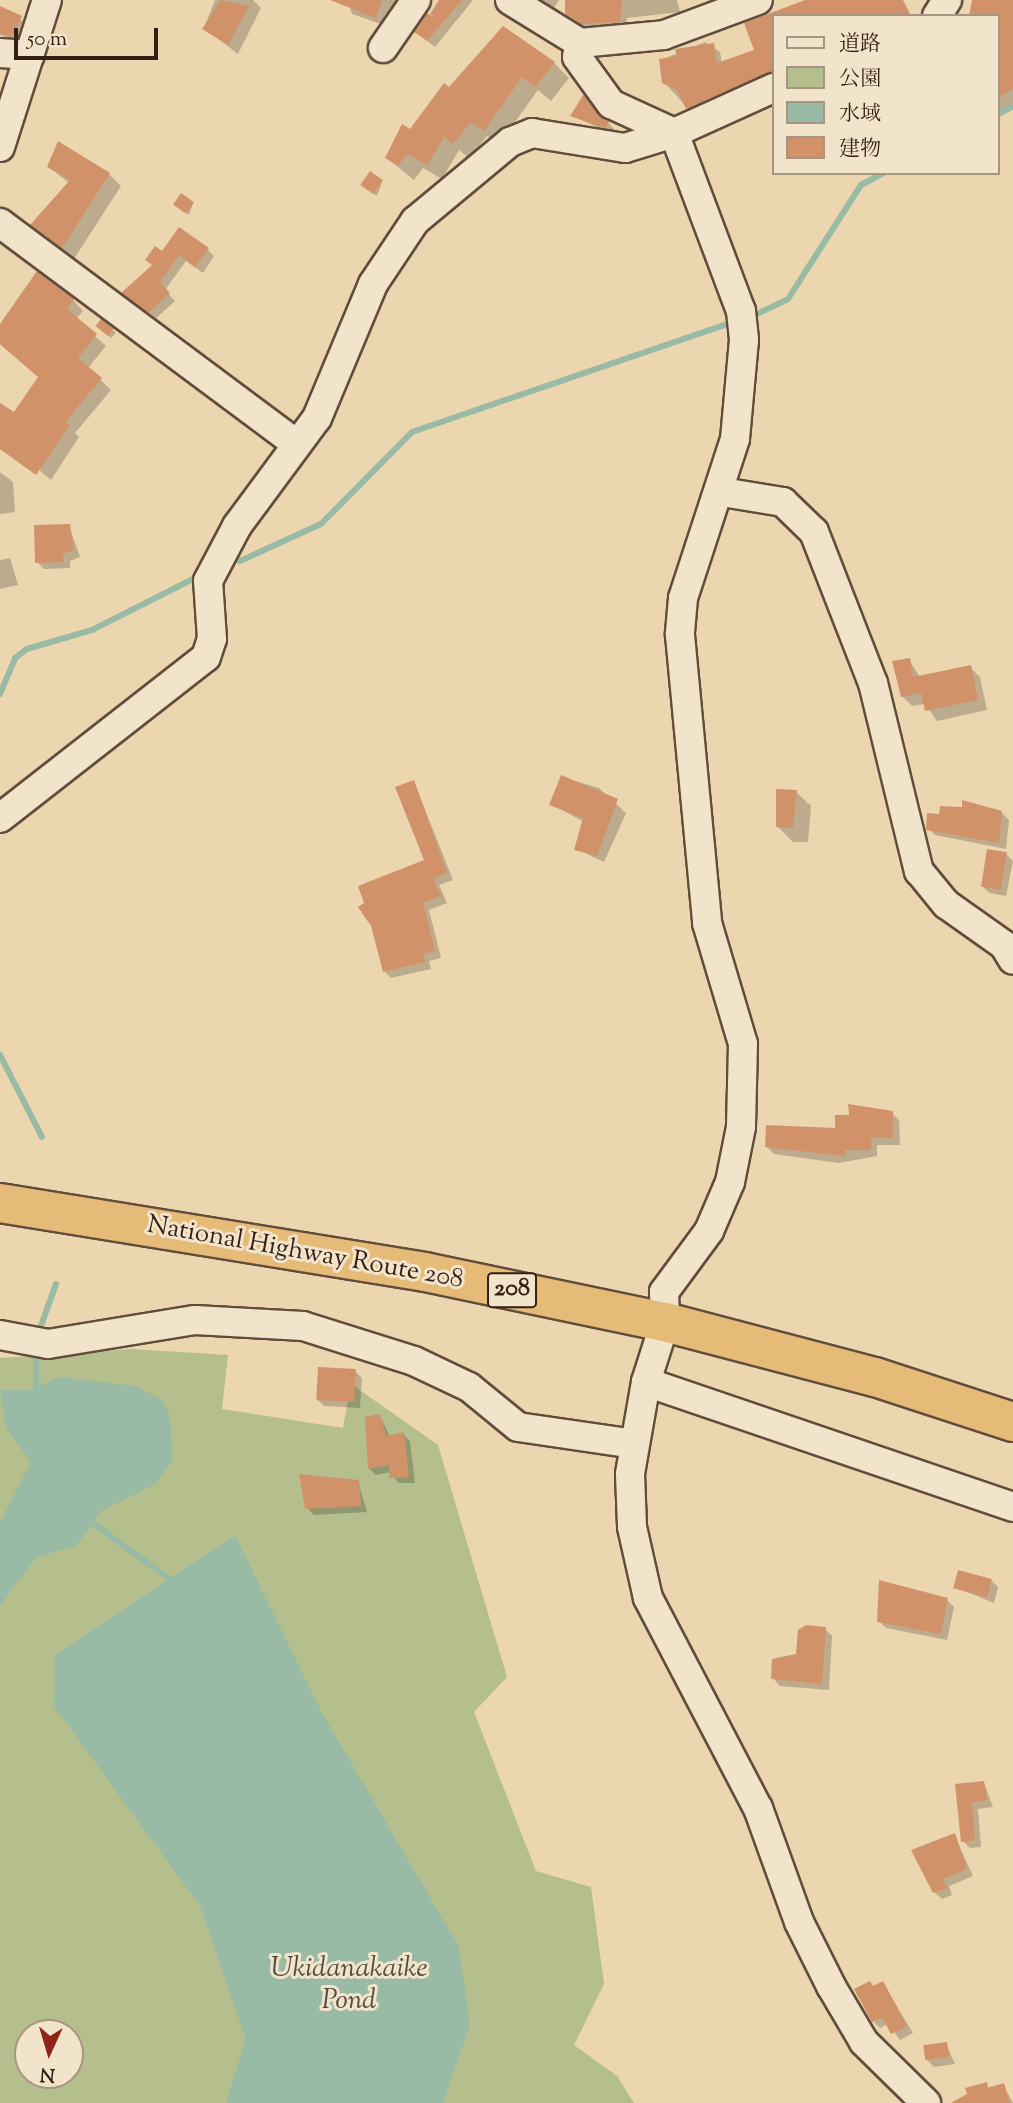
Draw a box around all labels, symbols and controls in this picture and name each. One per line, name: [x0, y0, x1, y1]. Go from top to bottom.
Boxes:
scale bar: [18, 14, 161, 58]
legend: [772, 14, 999, 175]
text: 50 m: [27, 25, 67, 55]
text: 道路: [839, 30, 881, 60]
text: 公園: [839, 65, 881, 95]
text: 水域: [839, 100, 881, 130]
text: 建物: [839, 135, 881, 165]
street label: National Highway Route 208: [144, 1210, 466, 1296]
road number: 208: [486, 1270, 538, 1310]
water label: Ukidanakaike Pond: [271, 1952, 427, 2018]
north arrow: [14, 2019, 84, 2089]
text: N: [39, 2059, 56, 2087]

